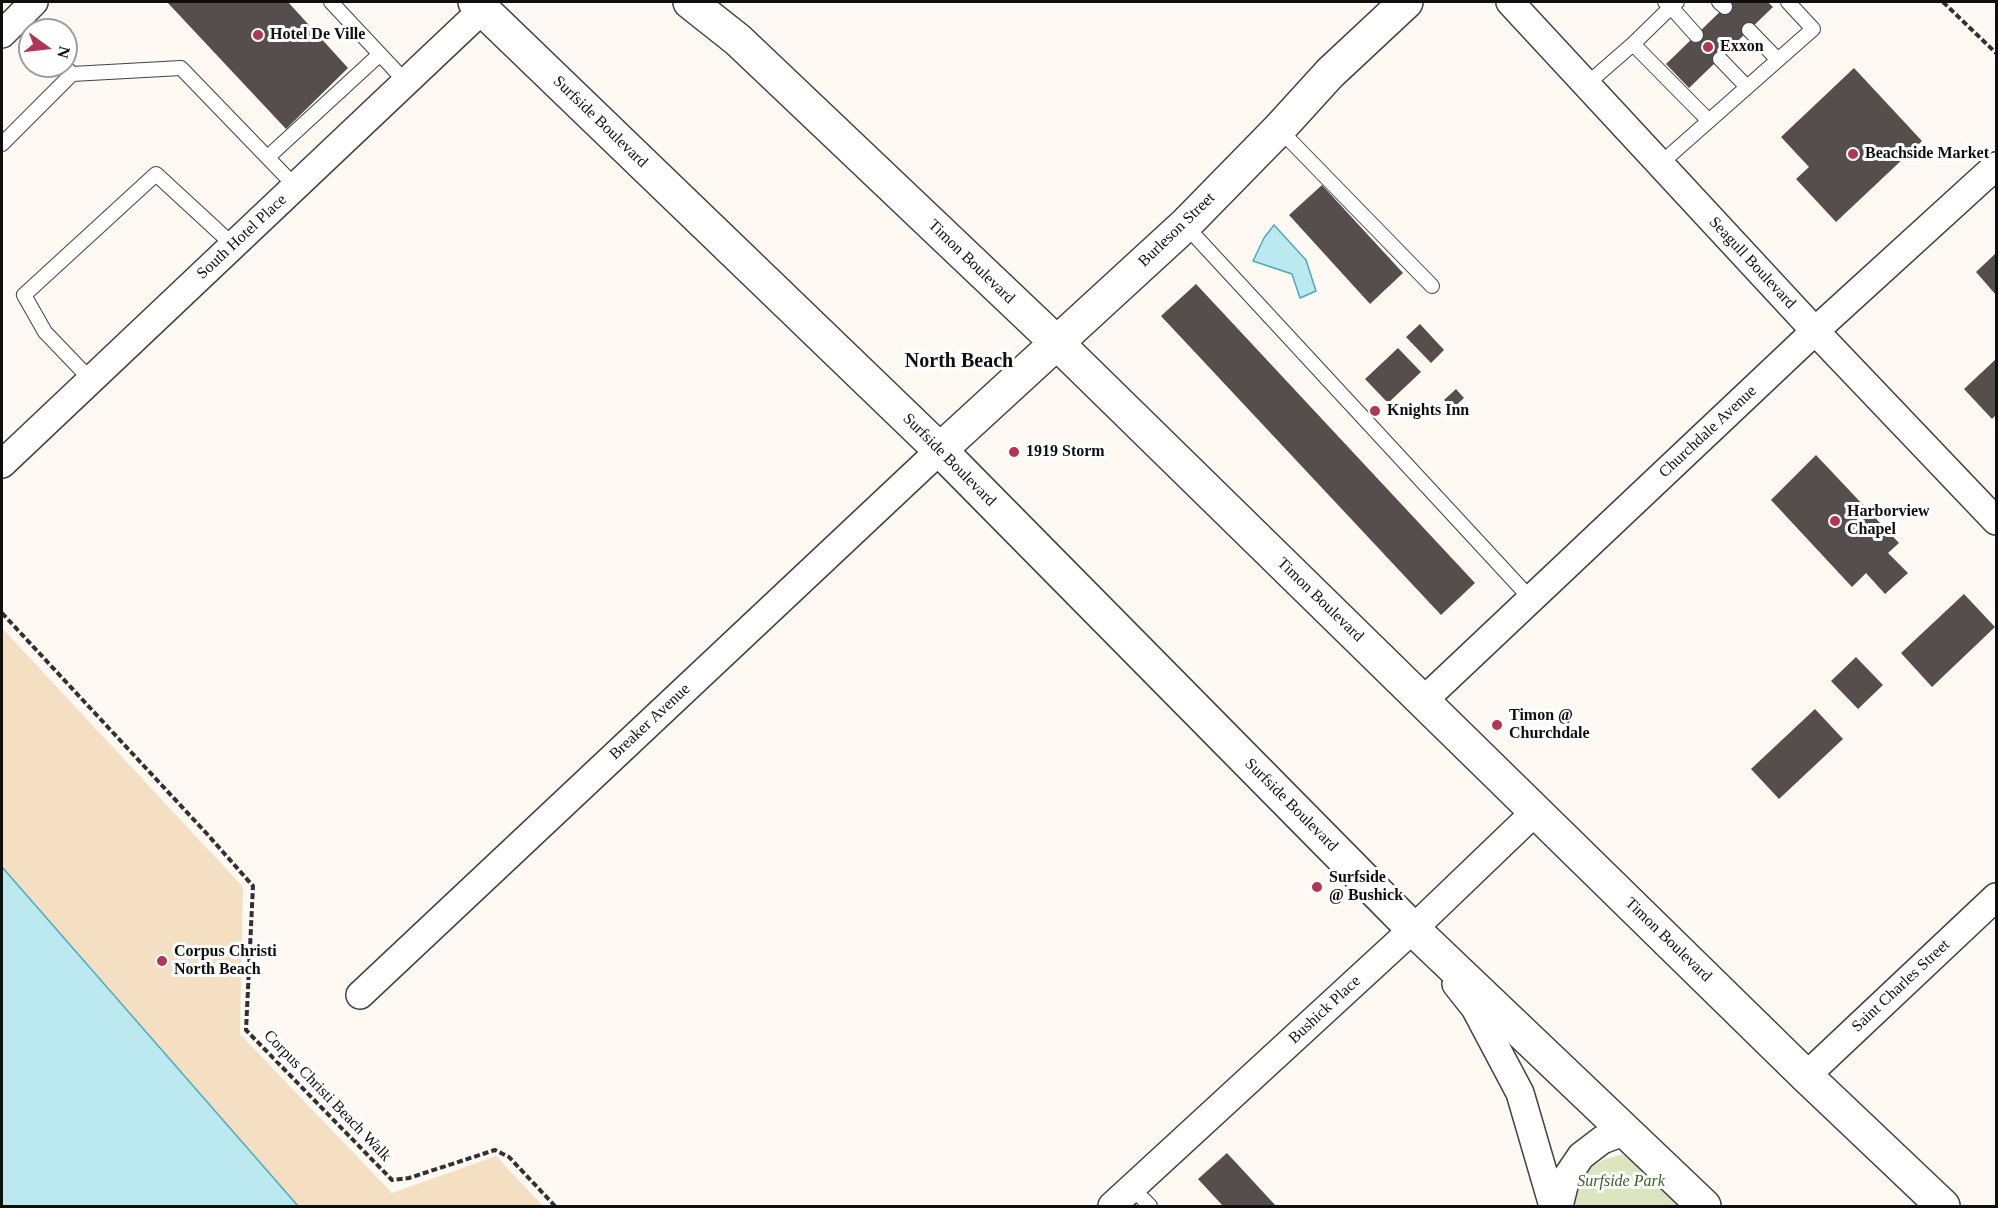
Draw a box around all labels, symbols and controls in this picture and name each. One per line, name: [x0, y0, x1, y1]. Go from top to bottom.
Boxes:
north arrow: [18, 18, 78, 78]
place label: Hotel De Ville: [270, 25, 365, 45]
marker: Hotel De Ville: [251, 28, 265, 42]
place label: Exxon: [1720, 37, 1764, 57]
marker: Exxon: [1701, 40, 1715, 54]
text: N: [54, 44, 74, 60]
street label: Surfside Boulevard: [549, 72, 651, 172]
place label: Beachside Market: [1865, 144, 1989, 164]
marker: Beachside Market: [1846, 147, 1860, 161]
street label: Burleson Street: [1135, 189, 1219, 271]
street label: South Hotel Place: [193, 191, 291, 283]
street label: Seagull Boulevard: [1705, 213, 1799, 313]
street label: Timon Boulevard: [924, 216, 1018, 308]
district label: North Beach: [905, 350, 1013, 374]
street label: Churchdale Avenue: [1655, 382, 1761, 482]
place label: Knights Inn: [1387, 401, 1469, 421]
marker: Knights Inn: [1368, 404, 1382, 418]
street label: Surfside Boulevard: [898, 409, 1000, 511]
place label: 1919 Storm: [1026, 442, 1105, 462]
marker: 1919 Storm: [1007, 445, 1021, 459]
place label: Harborview Chapel: [1847, 502, 1930, 540]
marker: Harborview Chapel: [1828, 514, 1842, 528]
street label: Timon Boulevard: [1273, 554, 1367, 646]
street label: Breaker Avenue: [606, 680, 694, 764]
place label: Timon @ Churchdale: [1509, 706, 1590, 744]
marker: Timon @ Churchdale: [1490, 718, 1504, 732]
street label: Surfside Boulevard: [1240, 754, 1342, 856]
place label: Surfside @ Bushick: [1329, 868, 1403, 906]
marker: Surfside @ Bushick: [1310, 880, 1324, 894]
street label: Timon Boulevard: [1621, 894, 1715, 986]
street label: Saint Charles Street: [1848, 936, 1954, 1036]
place label: Corpus Christi North Beach: [174, 942, 277, 980]
marker: Corpus Christi North Beach: [155, 954, 169, 968]
street label: Bushick Place: [1285, 972, 1365, 1048]
street label: Corpus Christi Beach Walk: [259, 1026, 395, 1166]
park label: Surfside Park: [1577, 1172, 1665, 1192]

